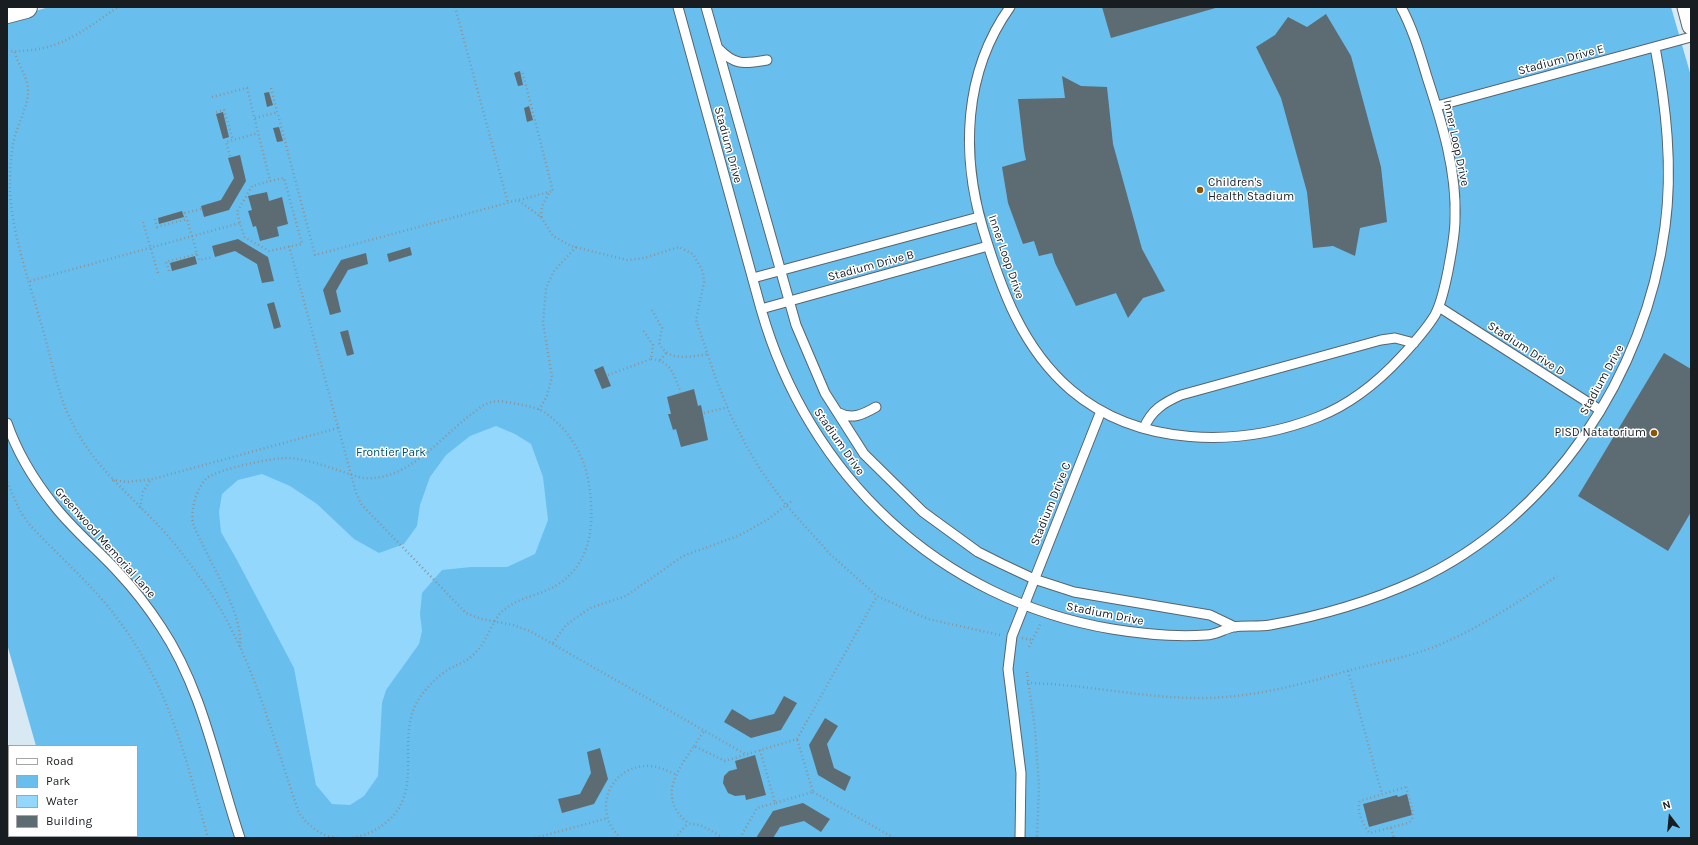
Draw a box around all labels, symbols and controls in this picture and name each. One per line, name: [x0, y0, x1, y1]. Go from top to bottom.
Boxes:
street label: Stadium Drive E: [1517, 42, 1605, 78]
street label: Inner Loop Drive: [1440, 99, 1472, 187]
street label: Stadium Drive: [711, 105, 745, 185]
place label: Children's Health Stadium: [1208, 176, 1294, 204]
marker: Children's Health Stadium: [1195, 185, 1205, 195]
street label: Inner Loop Drive: [985, 213, 1027, 301]
street label: Stadium Drive B: [826, 248, 916, 284]
street label: Stadium Drive D: [1485, 319, 1567, 379]
street label: Stadium Drive: [1577, 342, 1627, 418]
street label: Stadium Drive: [811, 406, 867, 478]
place label: PISD Natatorium: [1555, 426, 1646, 440]
marker: PISD Natatorium: [1649, 428, 1659, 438]
park label: Frontier Park: [356, 446, 426, 460]
street label: Stadium Drive C: [1028, 460, 1074, 548]
street label: Greenwood Memorial Lane: [52, 485, 158, 601]
street label: Stadium Drive: [1065, 599, 1145, 629]
legend: [8, 745, 138, 837]
text: Road: [46, 754, 74, 768]
text: Park: [46, 774, 70, 788]
text: Water: [46, 794, 78, 808]
north arrow: [1650, 797, 1690, 837]
text: N: [1661, 798, 1672, 812]
text: Building: [46, 814, 92, 828]

